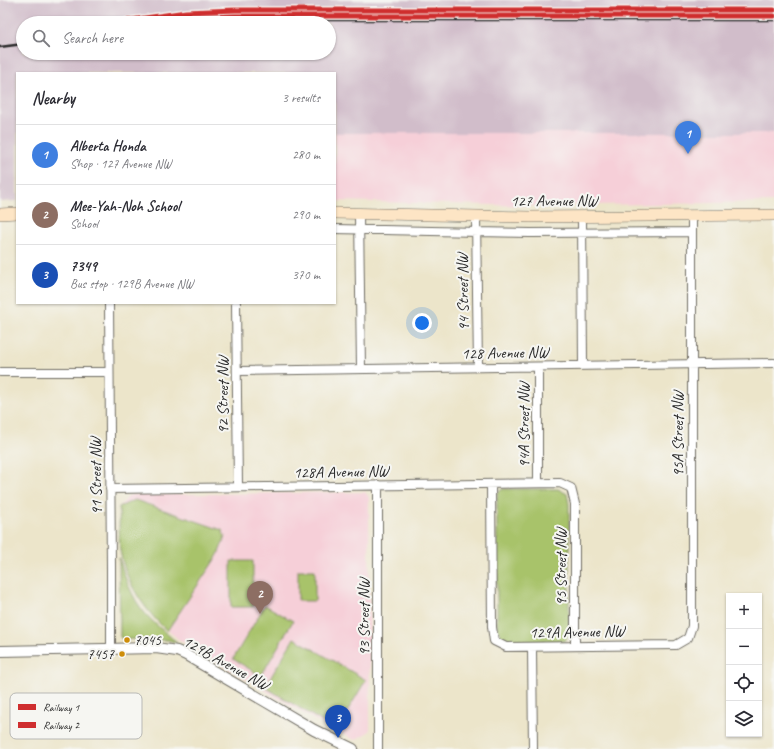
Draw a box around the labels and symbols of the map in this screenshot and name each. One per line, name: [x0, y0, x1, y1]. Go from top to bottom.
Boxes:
pin: 1: [675, 121, 701, 154]
street label: 127 Avenue NW: [510, 191, 599, 211]
street label: 94 Street NW: [452, 251, 474, 331]
your location: [412, 313, 432, 333]
street label: 128 Avenue NW: [461, 342, 550, 364]
street label: 92 Street NW: [213, 354, 233, 434]
street label: 94A Street NW: [514, 380, 534, 468]
street label: 95A Street NW: [668, 389, 688, 477]
street label: 91 Street NW: [85, 435, 107, 515]
street label: 128A Avenue NW: [293, 461, 390, 483]
street label: 95 Street NW: [551, 526, 571, 606]
street label: 93 Street NW: [354, 576, 374, 656]
pin: 2: [247, 581, 273, 614]
street label: 129A Avenue NW: [529, 621, 626, 643]
place label: 7045: [134, 631, 162, 650]
street label: 129B Avenue NW: [179, 631, 274, 696]
marker: 7045: [122, 635, 132, 645]
place label: 7457: [87, 645, 115, 664]
marker: 7457: [117, 649, 127, 659]
legend: [10, 693, 142, 739]
text: Railway 1: [43, 700, 80, 714]
pin: 3: [325, 705, 351, 738]
text: Railway 2: [43, 718, 80, 732]

